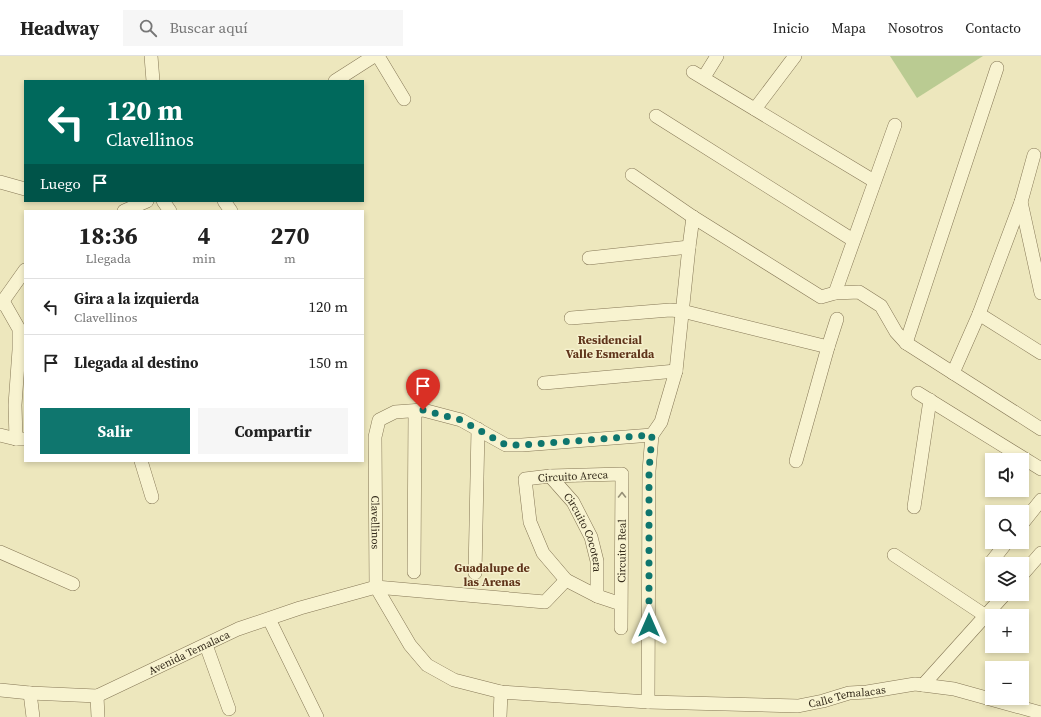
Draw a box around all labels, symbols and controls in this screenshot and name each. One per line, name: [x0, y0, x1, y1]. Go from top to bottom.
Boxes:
search box: [123, 10, 403, 46]
text: Headway: [20, 15, 99, 41]
icon: search: [137, 17, 159, 39]
text: Buscar aquí: [169, 17, 248, 38]
text: Inicio: [773, 18, 809, 38]
text: Mapa: [831, 18, 866, 38]
text: Nosotros: [888, 18, 943, 38]
text: Contacto: [965, 18, 1021, 38]
text: 120 m: [106, 91, 183, 129]
icon: left: [40, 96, 92, 148]
text: Clavellinos: [106, 127, 194, 152]
icon: arrive: [89, 172, 111, 194]
text: Luego: [40, 173, 81, 194]
text: 18:36: [79, 219, 138, 252]
text: 4: [198, 219, 211, 252]
text: 270: [270, 219, 309, 252]
text: Llegada: [86, 250, 131, 267]
text: min: [192, 250, 216, 267]
text: m: [284, 250, 296, 267]
text: Gira a la izquierda: [74, 288, 199, 309]
icon: left: [40, 296, 62, 318]
text: 120 m: [308, 296, 348, 317]
text: Clavellinos: [74, 309, 137, 326]
district label: Residencial Valle Esmeralda: [566, 332, 655, 362]
icon: arrive: [40, 352, 62, 374]
text: Llegada al destino: [74, 352, 199, 373]
text: 150 m: [308, 352, 348, 373]
pin: [406, 369, 440, 410]
icon: arrive: [412, 375, 434, 397]
button: Salir: [40, 408, 190, 454]
button: Compartir: [198, 408, 348, 454]
map controls: [985, 453, 1029, 705]
button: sound: [985, 453, 1029, 497]
street label: Circuito Areca: [537, 467, 609, 486]
street label: Circuito Cocotera: [560, 489, 604, 572]
one-way arrow: [618, 492, 626, 498]
street label: Clavellinos: [367, 496, 383, 550]
button: search: [985, 505, 1029, 549]
street label: Circuito Real: [614, 519, 630, 583]
button: layers: [985, 557, 1029, 601]
district label: Guadalupe de las Arenas: [454, 560, 530, 590]
position arrow: [628, 604, 670, 646]
button: +: [985, 609, 1029, 653]
street label: Avenida Temalaca: [146, 627, 233, 679]
button: −: [985, 661, 1029, 705]
street label: Calle Temalacas: [807, 682, 887, 712]

